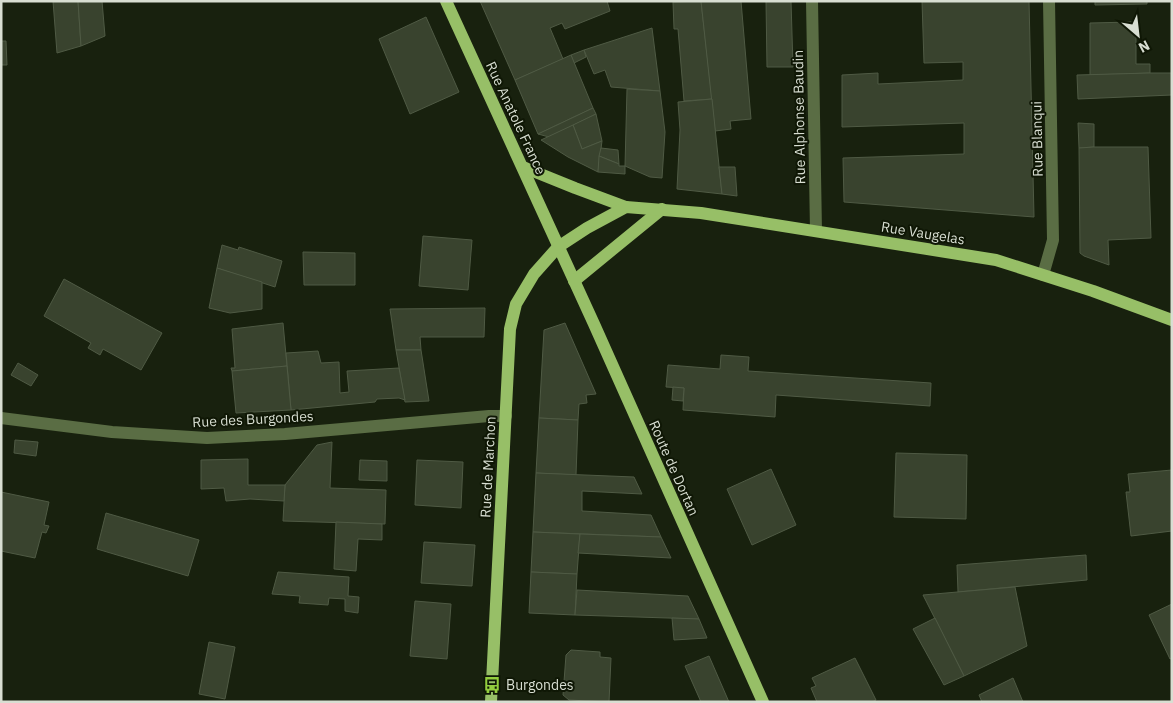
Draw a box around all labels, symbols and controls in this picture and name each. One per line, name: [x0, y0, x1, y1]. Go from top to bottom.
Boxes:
north arrow: [1113, 10, 1163, 60]
text: N: [1135, 36, 1153, 57]
street label: Rue Alphonse Baudin: [789, 50, 809, 184]
street label: Rue Anatole France: [482, 59, 550, 178]
street label: Rue Blanqui: [1027, 101, 1047, 177]
street label: Rue Vaugelas: [880, 217, 966, 249]
street label: Rue des Burgondes: [192, 407, 314, 431]
street label: Rue de Marchon: [476, 416, 500, 518]
street label: Route de Dortan: [645, 418, 703, 518]
bus stop icon: Burgondes: [482, 675, 502, 695]
place label: Burgondes: [506, 676, 574, 694]

